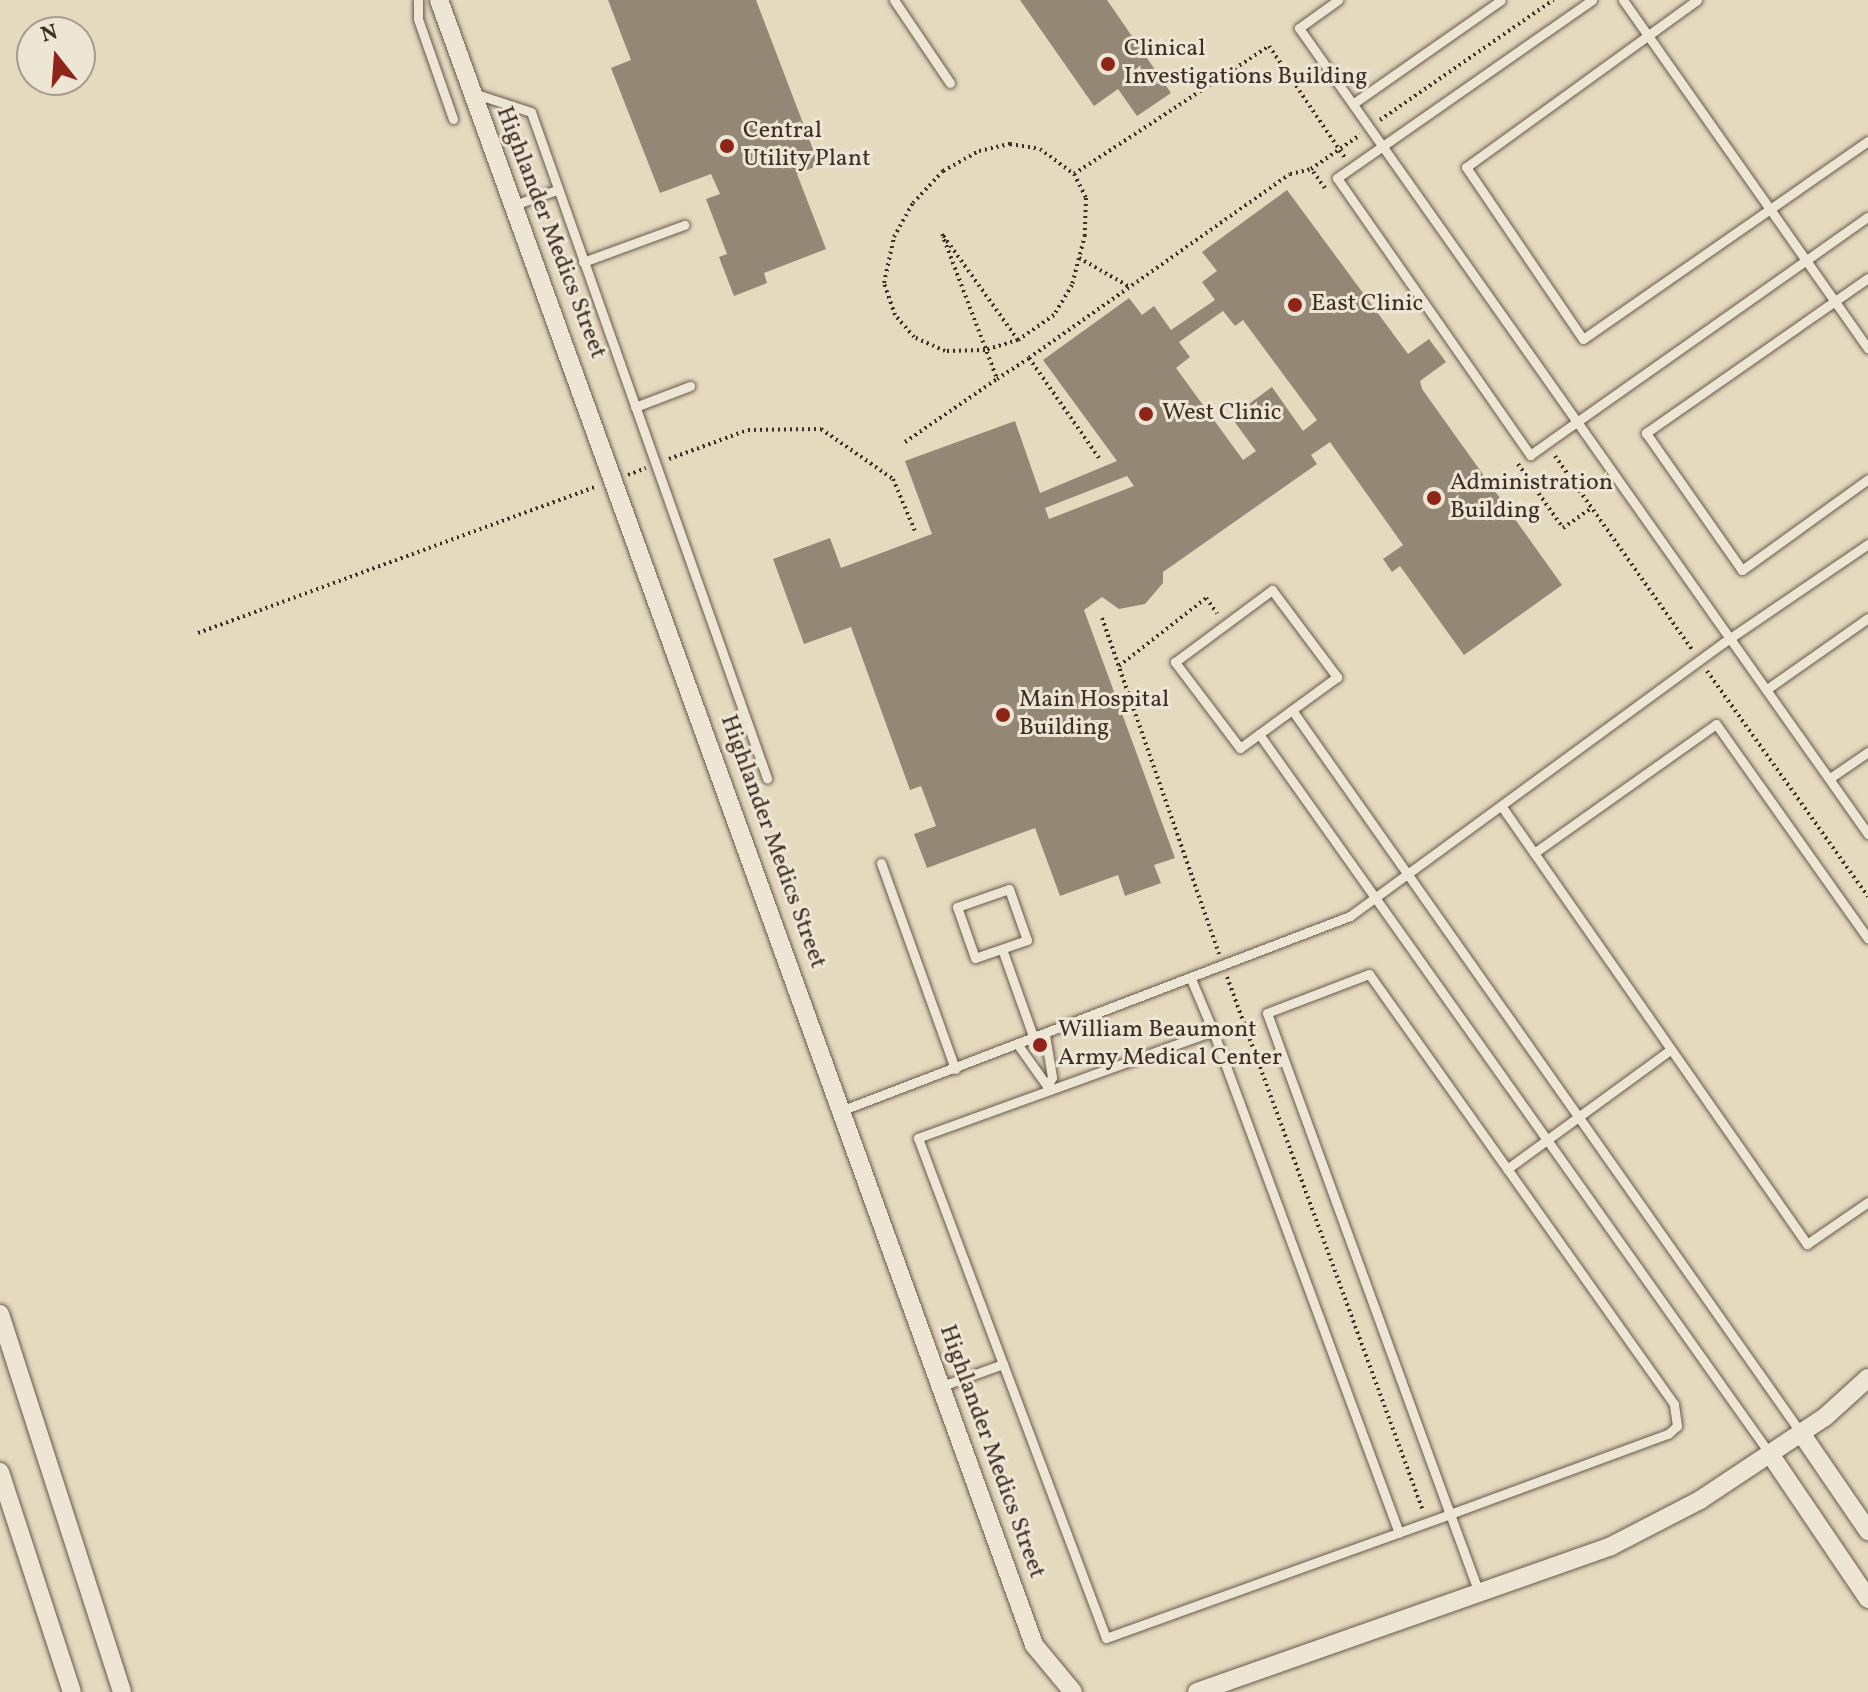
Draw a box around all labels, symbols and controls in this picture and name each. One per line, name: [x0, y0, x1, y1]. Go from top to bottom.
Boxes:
north arrow: [16, 16, 96, 96]
text: N: [37, 17, 62, 52]
place label: Clinical Investigations Building: [1124, 36, 1368, 92]
marker: Clinical Investigations Building: [1099, 55, 1117, 73]
street label: Highlander Medics Street: [489, 103, 611, 363]
place label: Central Utility Plant: [743, 118, 871, 174]
marker: Central Utility Plant: [718, 137, 736, 155]
place label: East Clinic: [1311, 291, 1423, 319]
marker: East Clinic: [1286, 296, 1304, 314]
place label: West Clinic: [1162, 400, 1281, 428]
marker: West Clinic: [1137, 405, 1155, 423]
place label: Administration Building: [1450, 470, 1613, 526]
marker: Administration Building: [1425, 489, 1443, 507]
place label: Main Hospital Building: [1019, 687, 1169, 743]
marker: Main Hospital Building: [994, 706, 1012, 724]
street label: Highlander Medics Street: [713, 711, 831, 973]
place label: William Beaumont Army Medical Center: [1058, 1017, 1283, 1073]
marker: William Beaumont Army Medical Center: [1029, 1034, 1051, 1056]
street label: Highlander Medics Street: [932, 1321, 1050, 1583]

